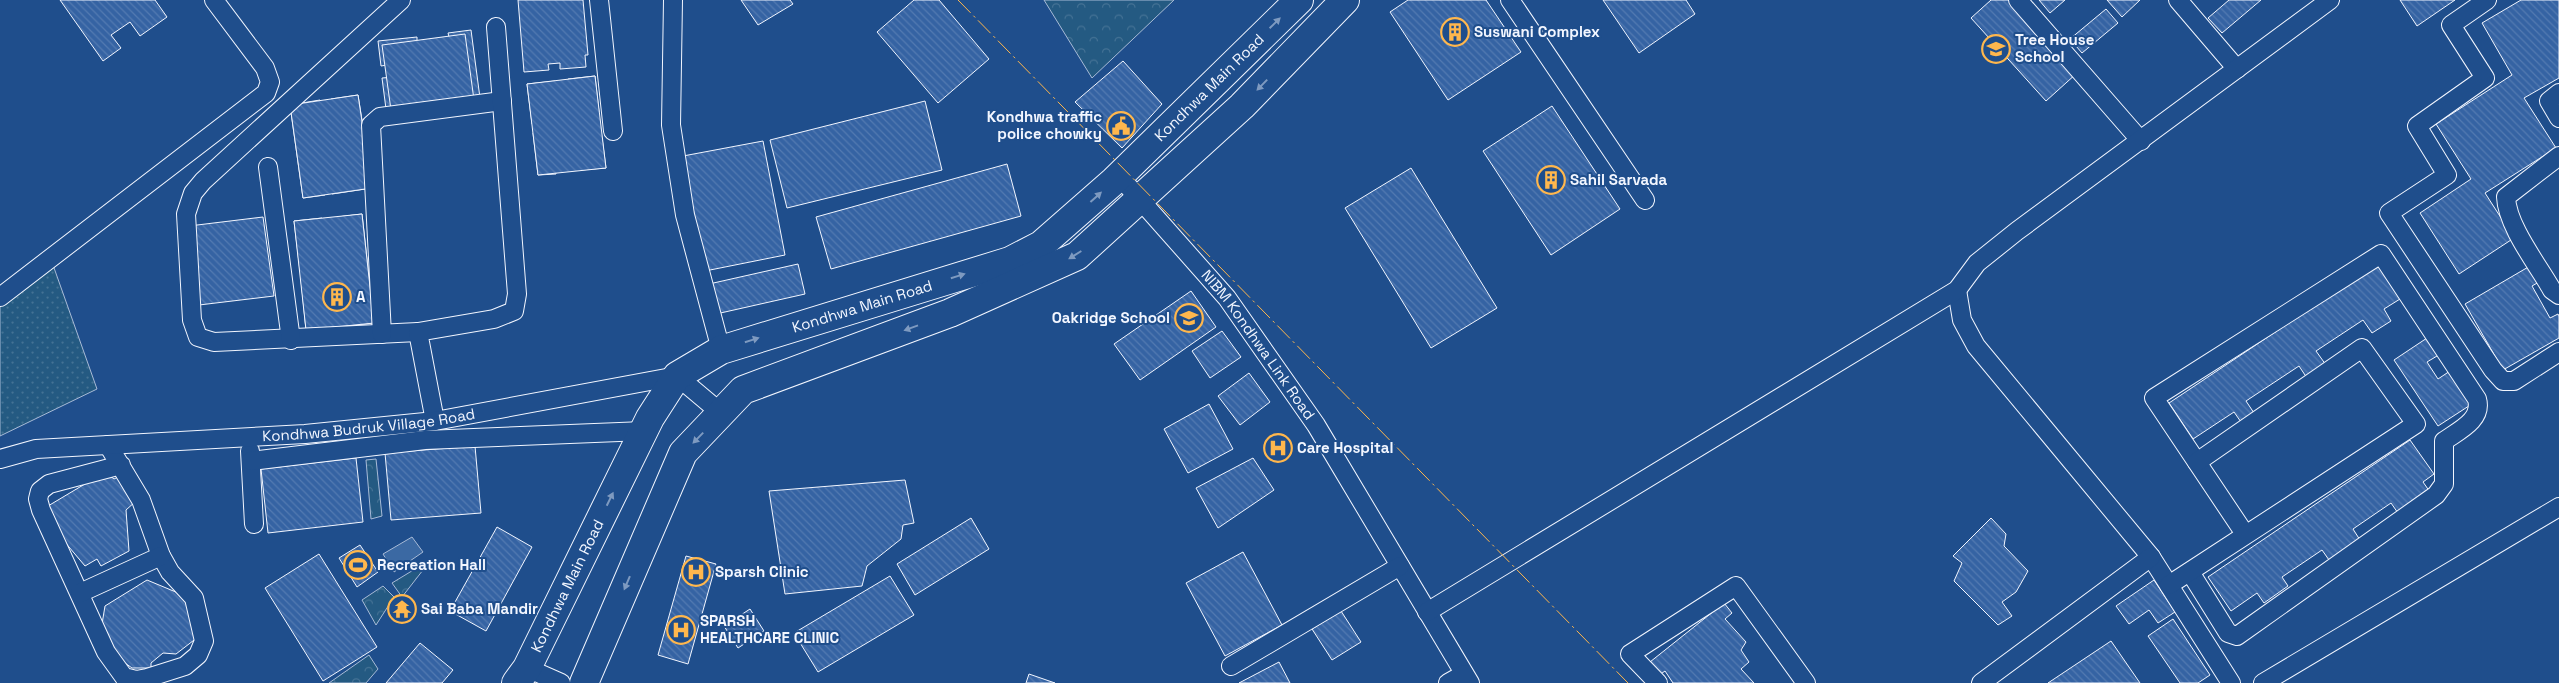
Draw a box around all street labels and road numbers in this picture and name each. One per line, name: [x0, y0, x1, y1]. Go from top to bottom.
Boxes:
street label: Kondhwa Main Road: [1150, 30, 1268, 145]
street label: NIBM Kondhwa Link Road: [1197, 266, 1319, 423]
street label: Kondhwa Main Road: [790, 276, 934, 337]
street label: Kondhwa Budruk Village Road: [262, 404, 476, 445]
street label: Kondhwa Main Road: [526, 516, 608, 655]

